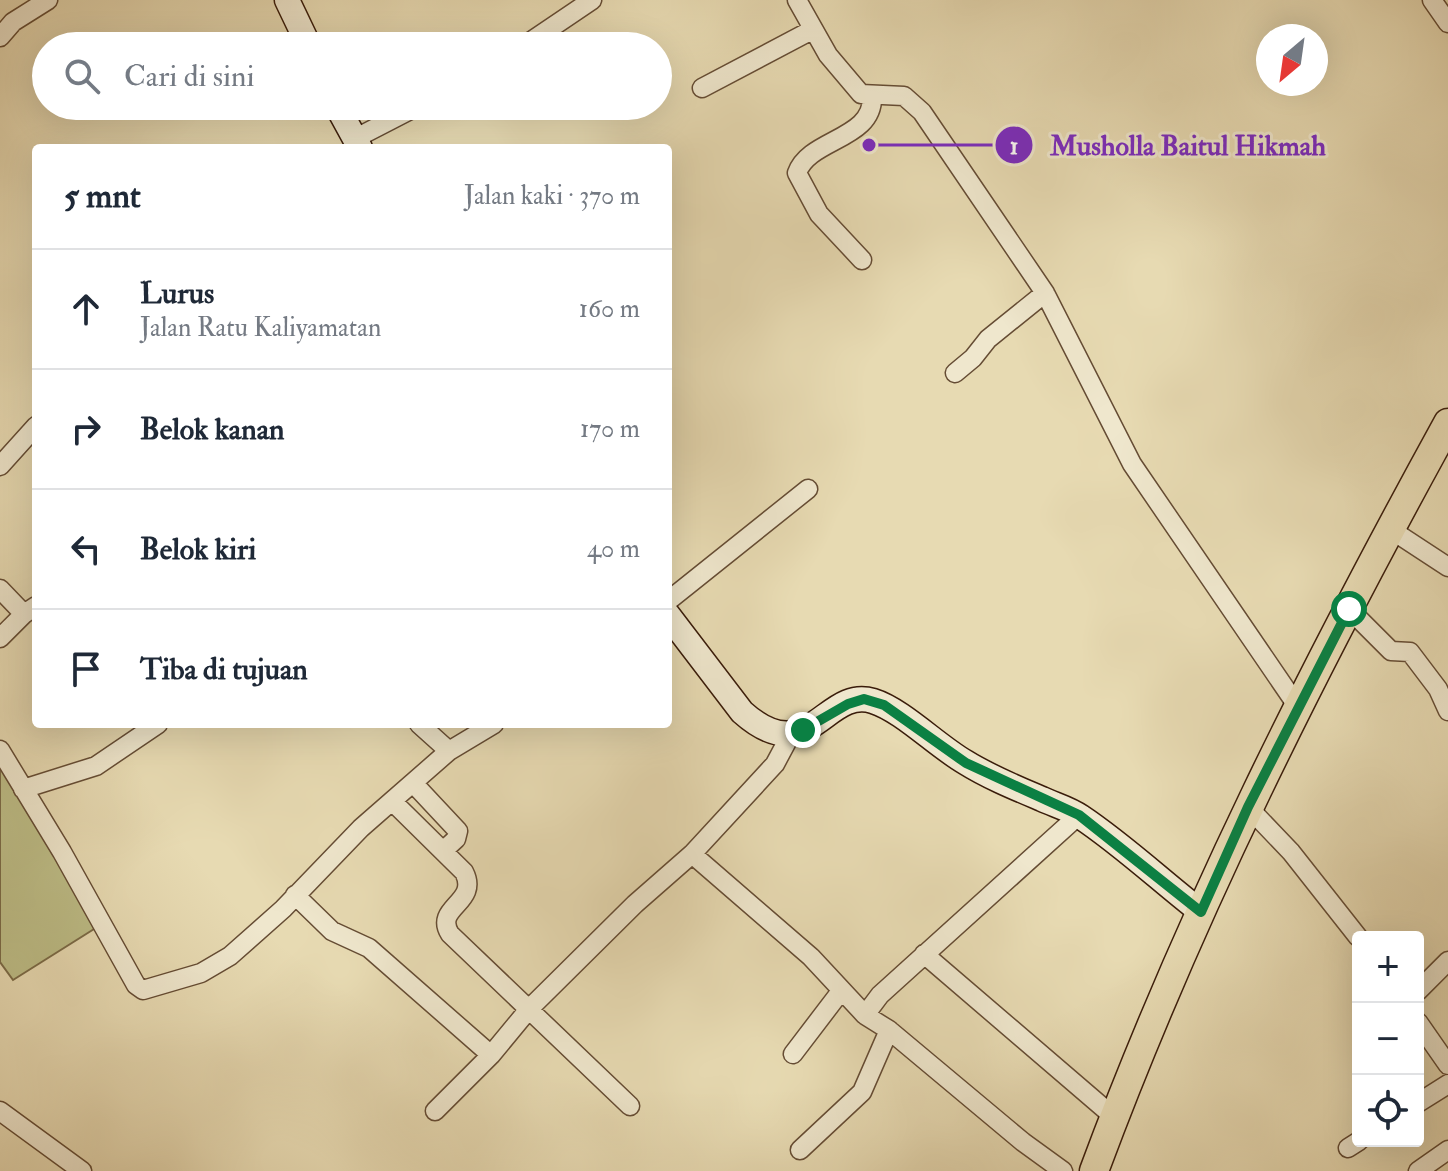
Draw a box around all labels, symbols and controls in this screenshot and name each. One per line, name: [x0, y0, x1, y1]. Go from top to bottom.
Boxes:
north arrow: [1256, 24, 1328, 96]
search box: [32, 32, 672, 120]
icon: search: [60, 54, 104, 98]
text: Cari di sini: [124, 58, 254, 95]
callout: Musholla Baitul Hikmah: [994, 119, 1342, 171]
text: Musholla Baitul Hikmah: [1049, 129, 1326, 164]
text: 1: [1010, 131, 1018, 162]
text: 5 mnt: [64, 175, 141, 218]
text: Jalan kaki · 370 m: [464, 180, 640, 212]
text: Lurus: [140, 275, 214, 312]
icon: ahead: [64, 287, 108, 331]
text: 160 m: [579, 293, 640, 325]
text: Jalan Ratu Kaliyamatan: [140, 312, 381, 344]
icon: right: [64, 407, 108, 451]
text: Belok kanan: [140, 411, 284, 448]
text: 170 m: [580, 413, 640, 445]
icon: left: [64, 527, 108, 571]
text: Belok kiri: [140, 531, 256, 568]
text: 40 m: [587, 533, 640, 565]
route start: [1331, 591, 1367, 627]
icon: arrive: [64, 647, 108, 691]
text: Tiba di tujuan: [140, 651, 308, 688]
route end: [785, 712, 821, 748]
map controls: [1352, 931, 1424, 1147]
button: +: [1352, 931, 1424, 1003]
button: −: [1352, 1003, 1424, 1075]
button: locate: [1352, 1075, 1424, 1147]

